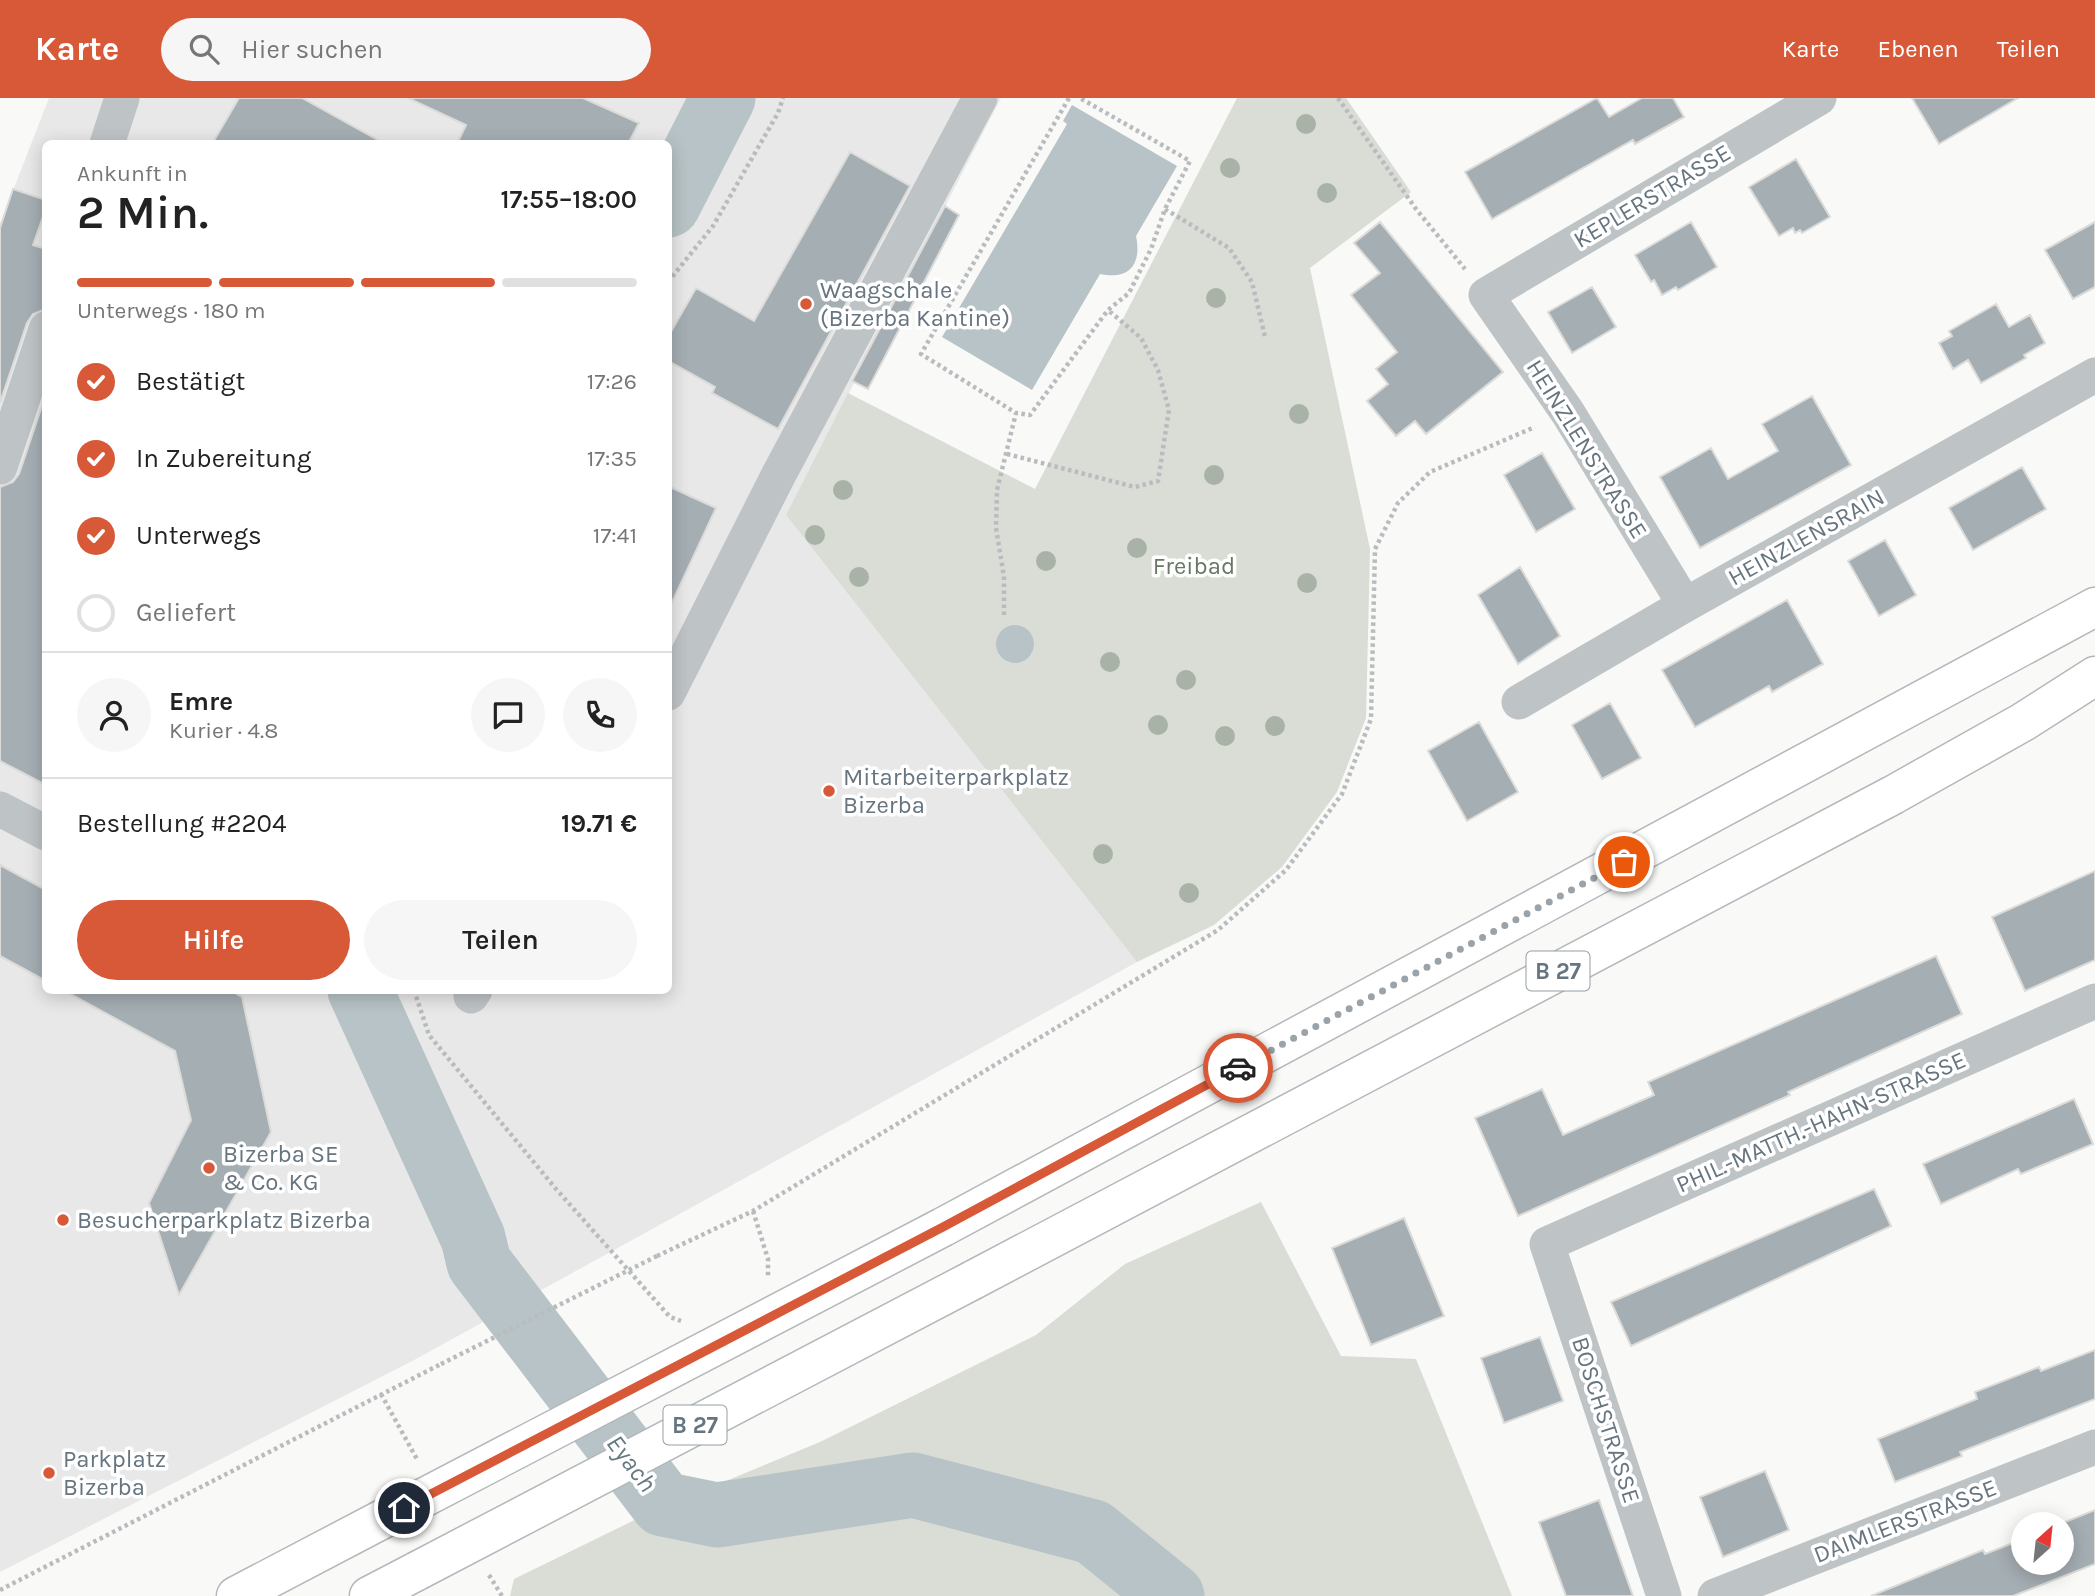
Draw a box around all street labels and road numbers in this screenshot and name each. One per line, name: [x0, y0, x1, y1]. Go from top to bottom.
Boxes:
street label: KEPLERSTRASSE: [1568, 138, 1736, 254]
street label: HEINZLENSTRASSE: [1521, 354, 1653, 544]
street label: HEINZLENSRAIN: [1723, 483, 1889, 591]
road number: B 27: [1526, 951, 1590, 990]
street label: PHIL.-MATTH.-HAHN-STRASSE: [1672, 1045, 1970, 1199]
street label: BOSCHSTRASSE: [1566, 1333, 1646, 1507]
road number: B 27: [664, 1406, 726, 1444]
street label: DAIMLERSTRASSE: [1810, 1473, 2000, 1569]

